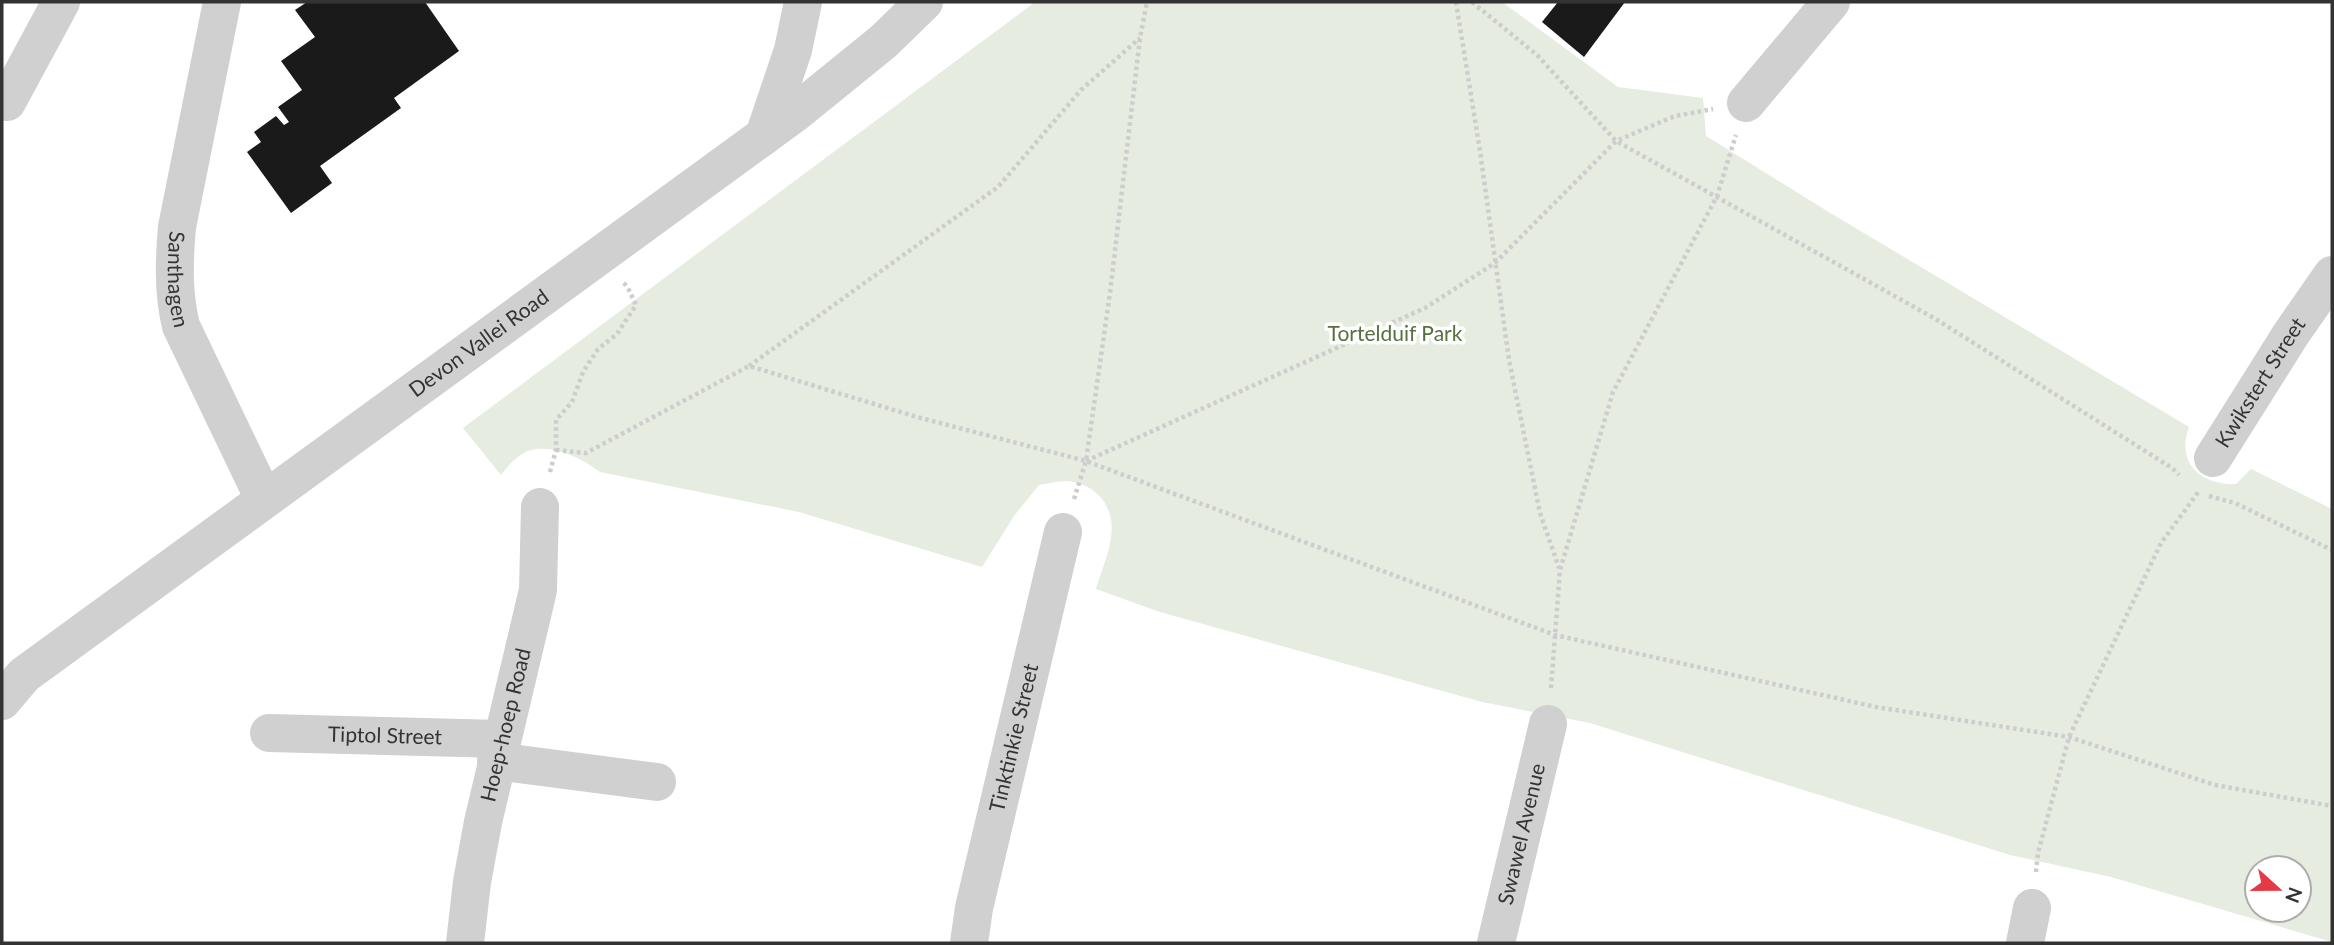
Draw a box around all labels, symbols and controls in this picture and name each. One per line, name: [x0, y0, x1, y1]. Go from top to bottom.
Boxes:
street label: Santhagen: [164, 231, 195, 330]
street label: Devon Vallei Road: [403, 283, 553, 401]
street label: Kwikstert Street: [2209, 312, 2310, 452]
park label: Tortelduif Park: [1328, 320, 1463, 345]
street label: Hoep-hoep Road: [474, 646, 535, 804]
street label: Tinktinkie Street: [983, 660, 1043, 815]
street label: Tiptol Street: [328, 721, 443, 748]
street label: Swawel Avenue: [1492, 761, 1549, 907]
north arrow: [2243, 854, 2313, 924]
text: N: [2281, 884, 2308, 906]

